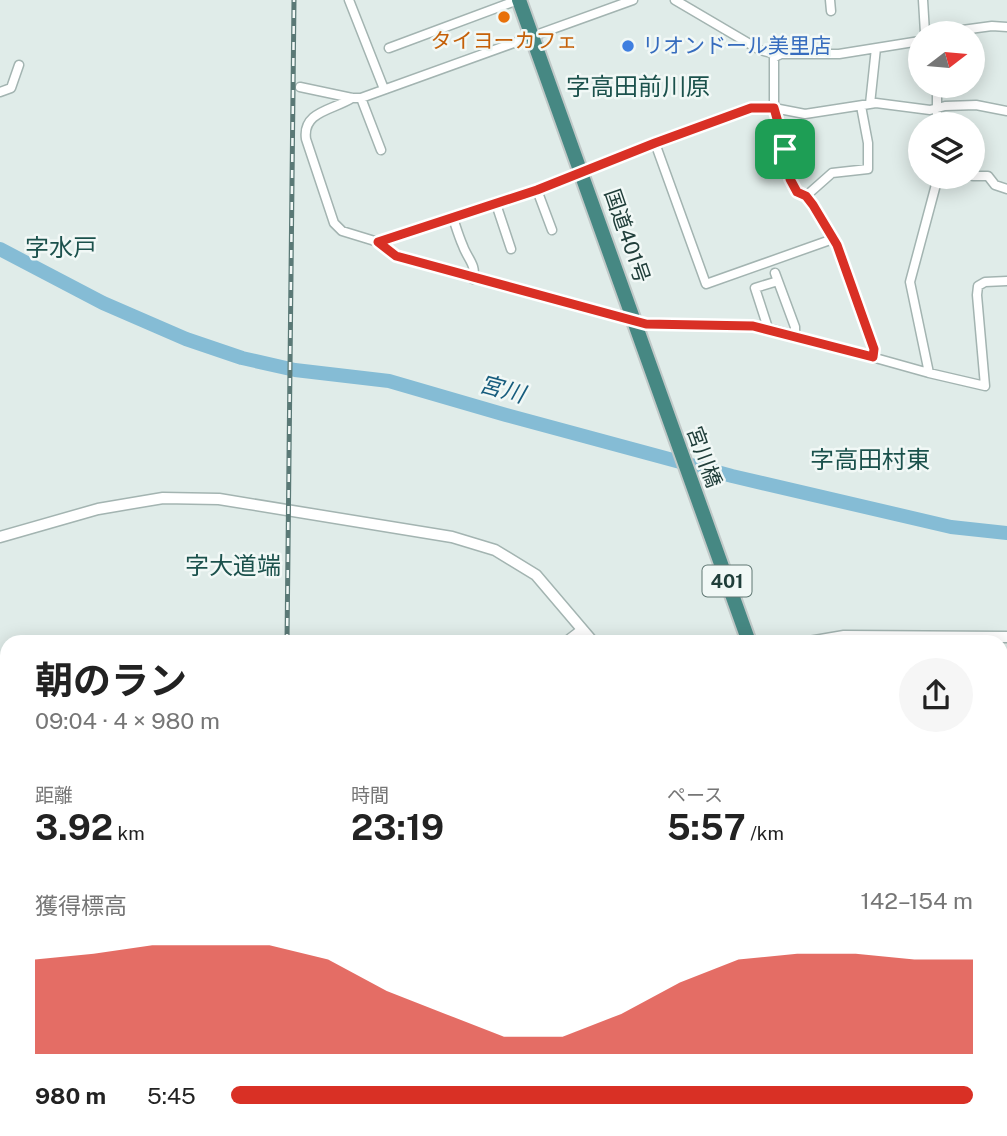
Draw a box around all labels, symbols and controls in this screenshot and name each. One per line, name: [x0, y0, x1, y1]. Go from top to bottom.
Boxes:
marker: タイヨーカフェ: [496, 9, 512, 25]
north arrow: [908, 21, 985, 98]
map controls: [908, 21, 985, 189]
place label: タイヨーカフェ: [431, 28, 578, 53]
place label: リオンドール美里店: [642, 33, 831, 58]
marker: リオンドール美里店: [620, 38, 636, 54]
district label: 字高田前川原: [566, 72, 710, 100]
button: layers: [908, 112, 985, 189]
pin: [755, 119, 815, 179]
icon: arrive: [766, 130, 804, 168]
street label: 国道401号: [600, 186, 655, 286]
district label: 字水戸: [25, 233, 97, 261]
water label: 宮川: [476, 370, 531, 408]
street label: 宮川橋: [682, 423, 727, 491]
district label: 字高田村東: [810, 445, 930, 473]
district label: 字大道端: [185, 551, 281, 579]
road number: 401: [702, 566, 752, 596]
text: 朝のラン: [35, 658, 187, 703]
button: share: [899, 658, 973, 732]
text: 09:04 · 4 × 980 m: [35, 707, 220, 734]
text: 距離: [35, 784, 73, 806]
text: 時間: [351, 784, 389, 806]
text: ペース: [667, 784, 723, 806]
text: 3.92: [35, 807, 113, 848]
text: 23:19: [351, 807, 444, 848]
text: 5:57: [667, 807, 746, 848]
text: km: [113, 822, 145, 844]
text: /km: [746, 822, 784, 844]
text: 142–154 m: [860, 887, 973, 914]
text: 獲得標高: [35, 892, 127, 919]
text: 980 m: [35, 1082, 106, 1109]
text: 5:45: [147, 1082, 196, 1109]

